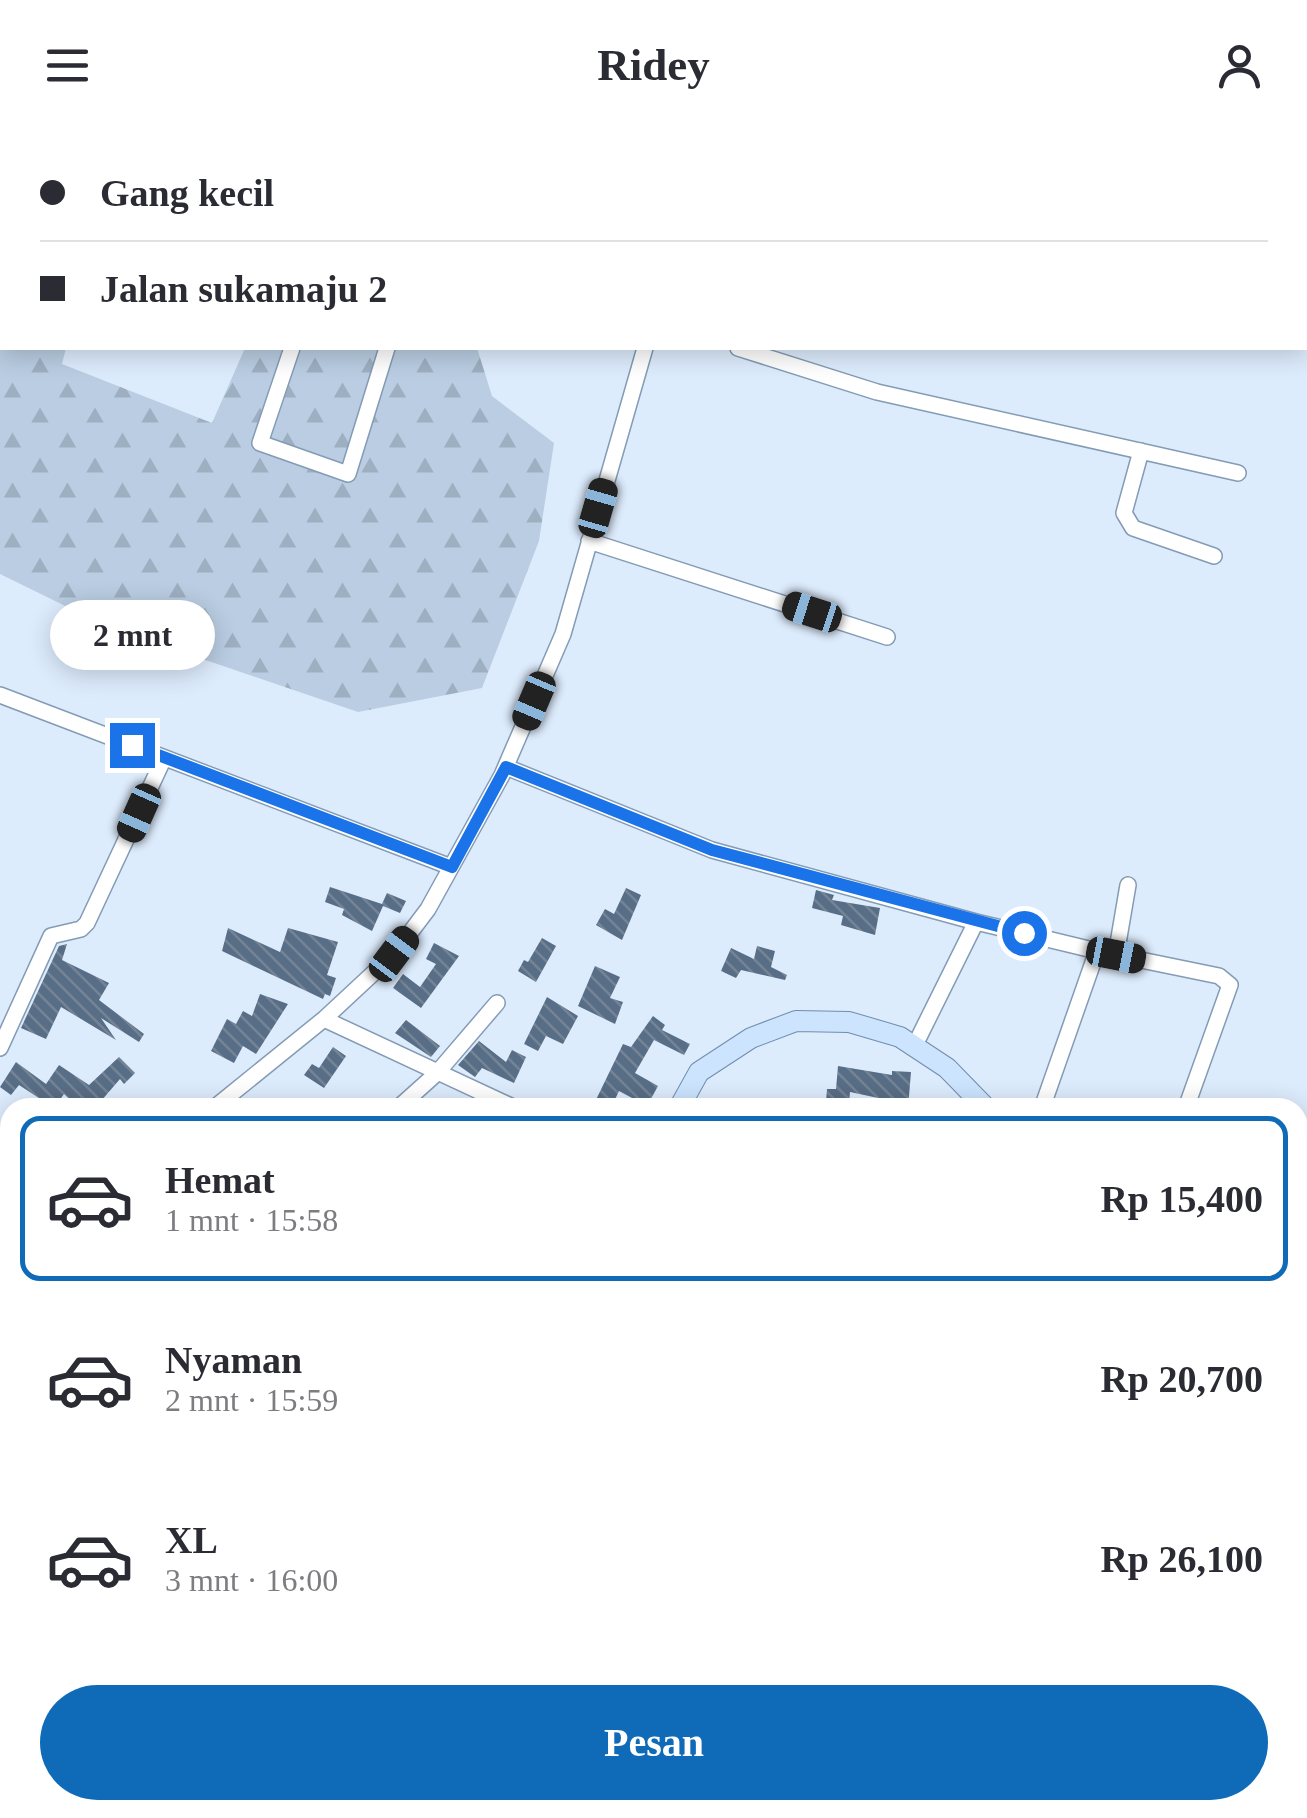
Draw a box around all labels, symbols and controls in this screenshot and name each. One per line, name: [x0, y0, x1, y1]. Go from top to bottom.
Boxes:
icon: menu: [40, 38, 95, 93]
icon: person: [1212, 38, 1267, 93]
text: Ridey: [597, 40, 710, 90]
text: Gang kecil: [100, 172, 274, 214]
text: Jalan sukamaju 2: [100, 268, 387, 310]
car: [575, 475, 621, 541]
car: [779, 588, 845, 636]
callout: 2 mnt: [49, 600, 214, 670]
text: 2 mnt: [93, 617, 172, 653]
car: [508, 668, 560, 734]
route end: [110, 723, 155, 768]
car: [113, 779, 165, 847]
route start: [1002, 911, 1047, 956]
car: [364, 921, 424, 987]
car: [1084, 935, 1148, 975]
icon: car: [45, 1154, 135, 1244]
text: Hemat: [165, 1159, 275, 1201]
text: Rp 15,400: [1100, 1178, 1263, 1220]
text: 1 mnt · 15:58: [165, 1202, 338, 1238]
icon: car: [45, 1334, 135, 1424]
text: Nyaman: [165, 1339, 302, 1381]
text: Rp 20,700: [1100, 1358, 1263, 1400]
text: 2 mnt · 15:59: [165, 1382, 338, 1418]
icon: car: [45, 1514, 135, 1604]
text: XL: [165, 1519, 218, 1561]
text: Rp 26,100: [1100, 1538, 1263, 1580]
text: 3 mnt · 16:00: [165, 1562, 338, 1598]
button: Pesan: [40, 1685, 1268, 1800]

